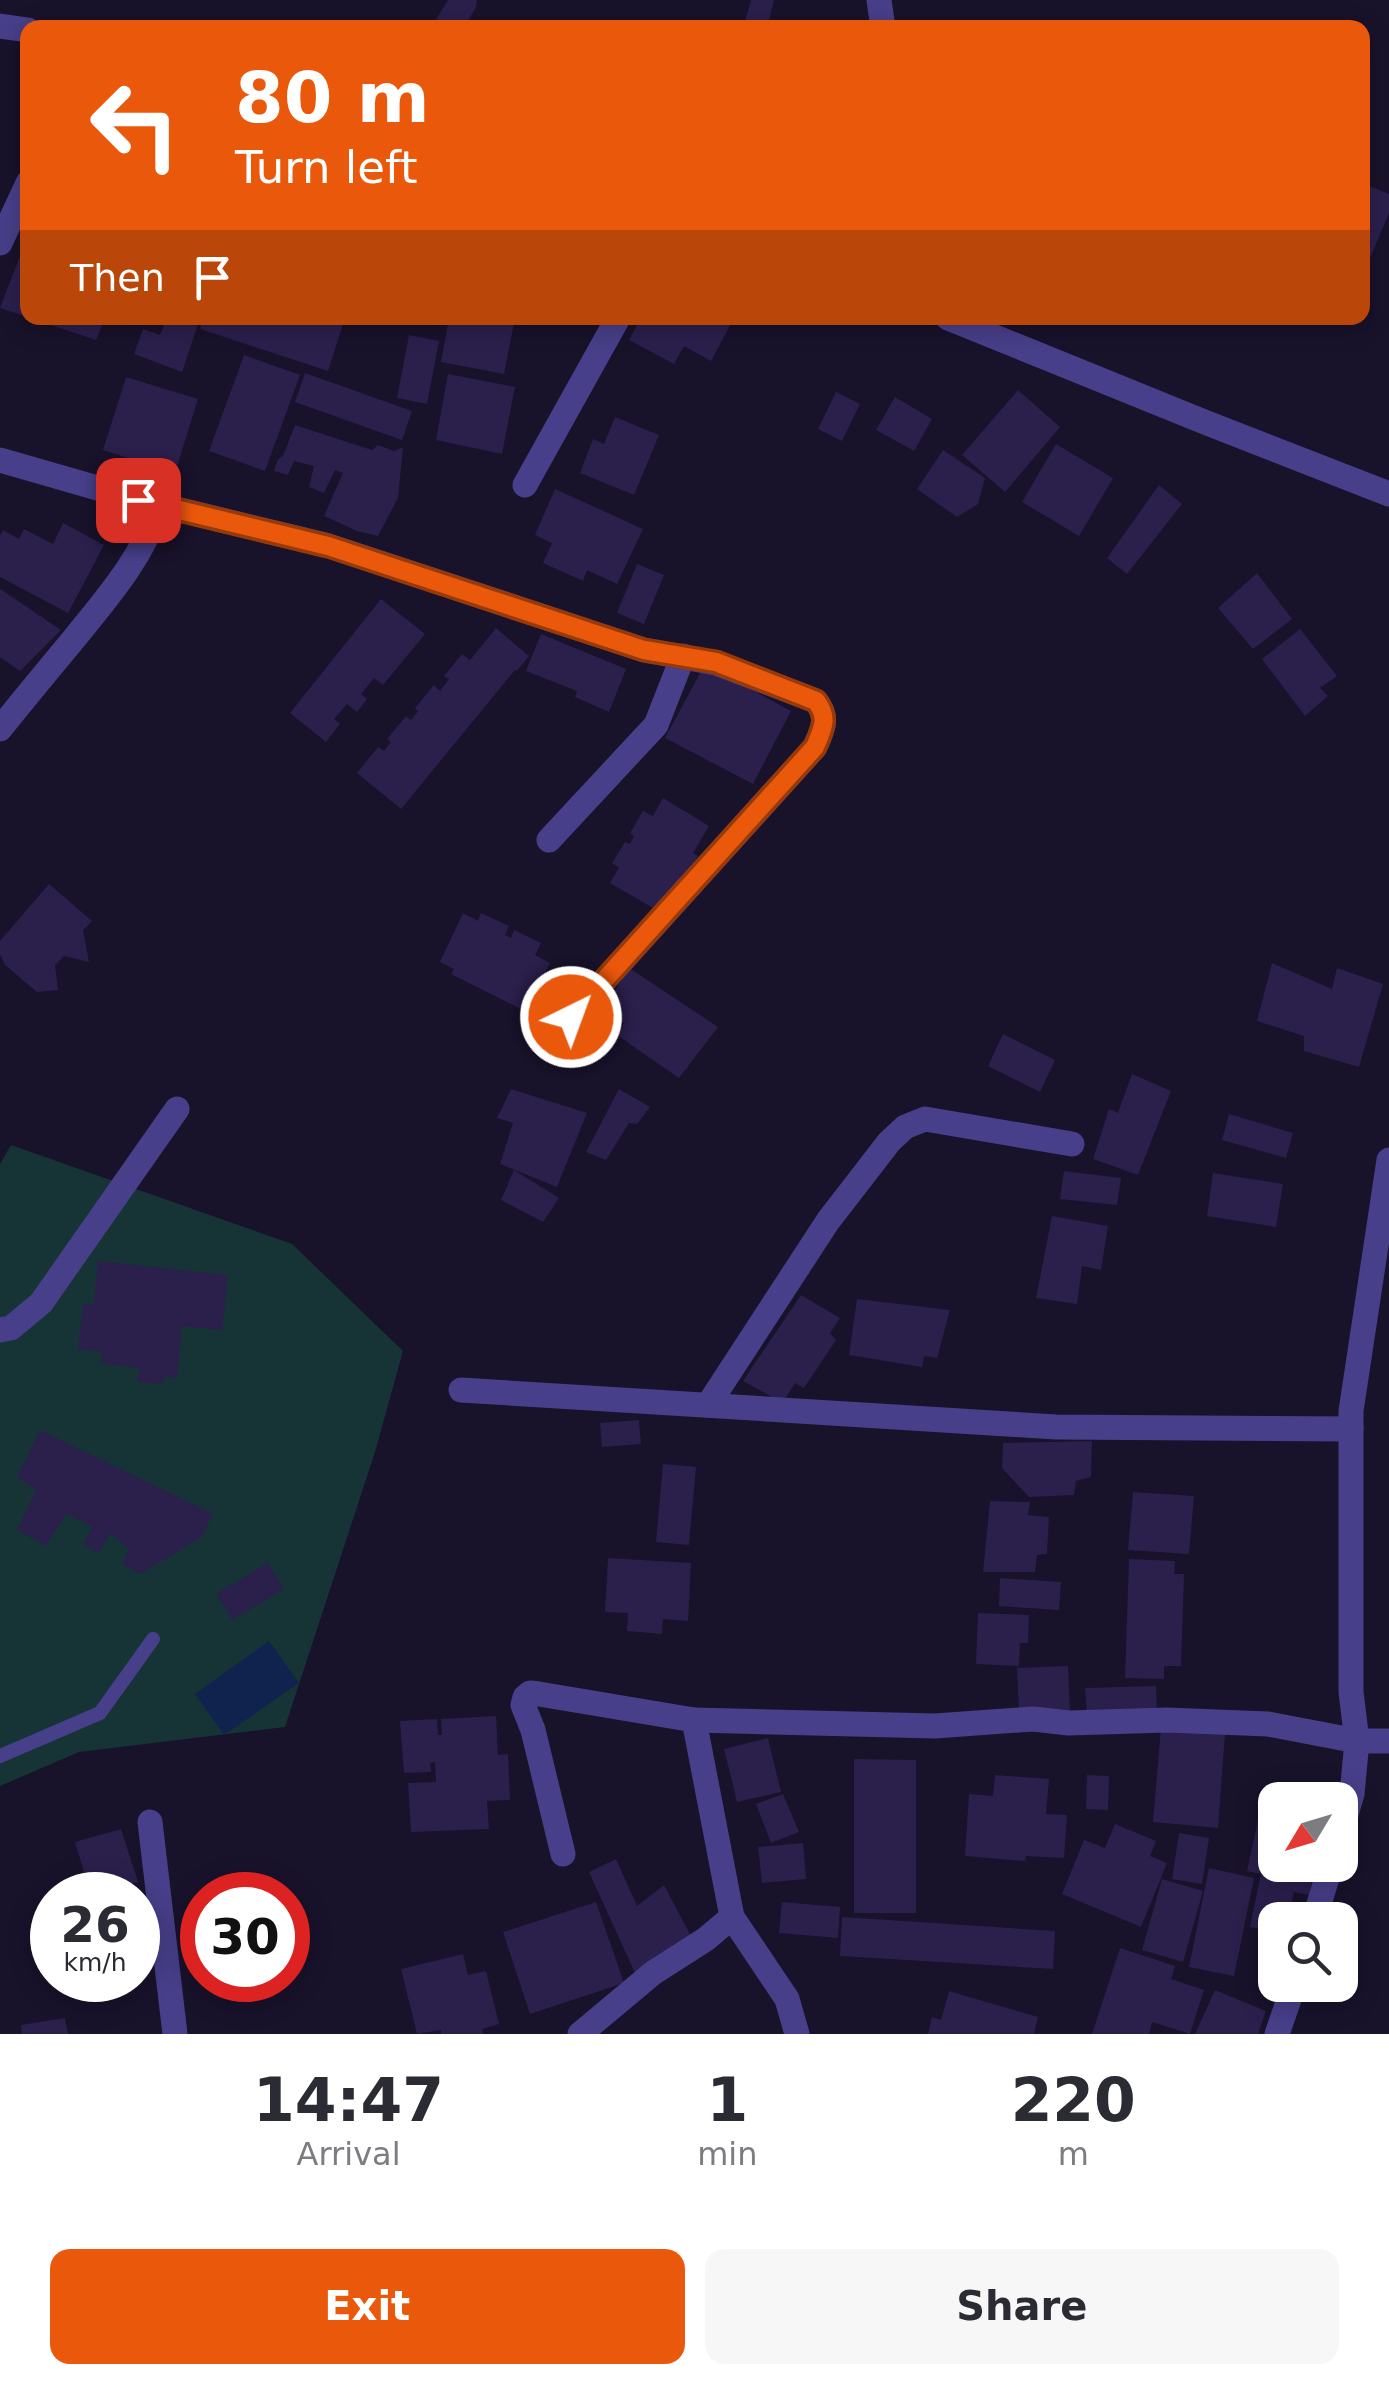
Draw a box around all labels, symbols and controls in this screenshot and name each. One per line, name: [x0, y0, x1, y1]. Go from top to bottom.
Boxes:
text: 80 m: [235, 57, 430, 139]
icon: left: [70, 60, 200, 190]
text: Turn left: [235, 141, 418, 194]
icon: arrive: [185, 250, 240, 305]
text: Then: [70, 256, 165, 300]
pin: [96, 458, 181, 543]
icon: arrive: [111, 473, 166, 528]
position arrow: [519, 965, 623, 1069]
north arrow: [1258, 1782, 1358, 1882]
map controls: [1258, 1782, 1358, 2002]
speed limit sign: 30: [180, 1872, 310, 2002]
text: 26: [60, 1896, 130, 1954]
button: search: [1258, 1902, 1358, 2002]
text: km/h: [63, 1948, 127, 1977]
text: 14:47: [253, 2065, 444, 2135]
text: 1: [706, 2065, 748, 2135]
text: 220: [1011, 2065, 1136, 2135]
text: Arrival: [297, 2135, 401, 2173]
text: min: [697, 2135, 758, 2173]
text: m: [1058, 2135, 1089, 2173]
button: Exit: [50, 2249, 685, 2364]
button: Share: [705, 2249, 1339, 2364]

